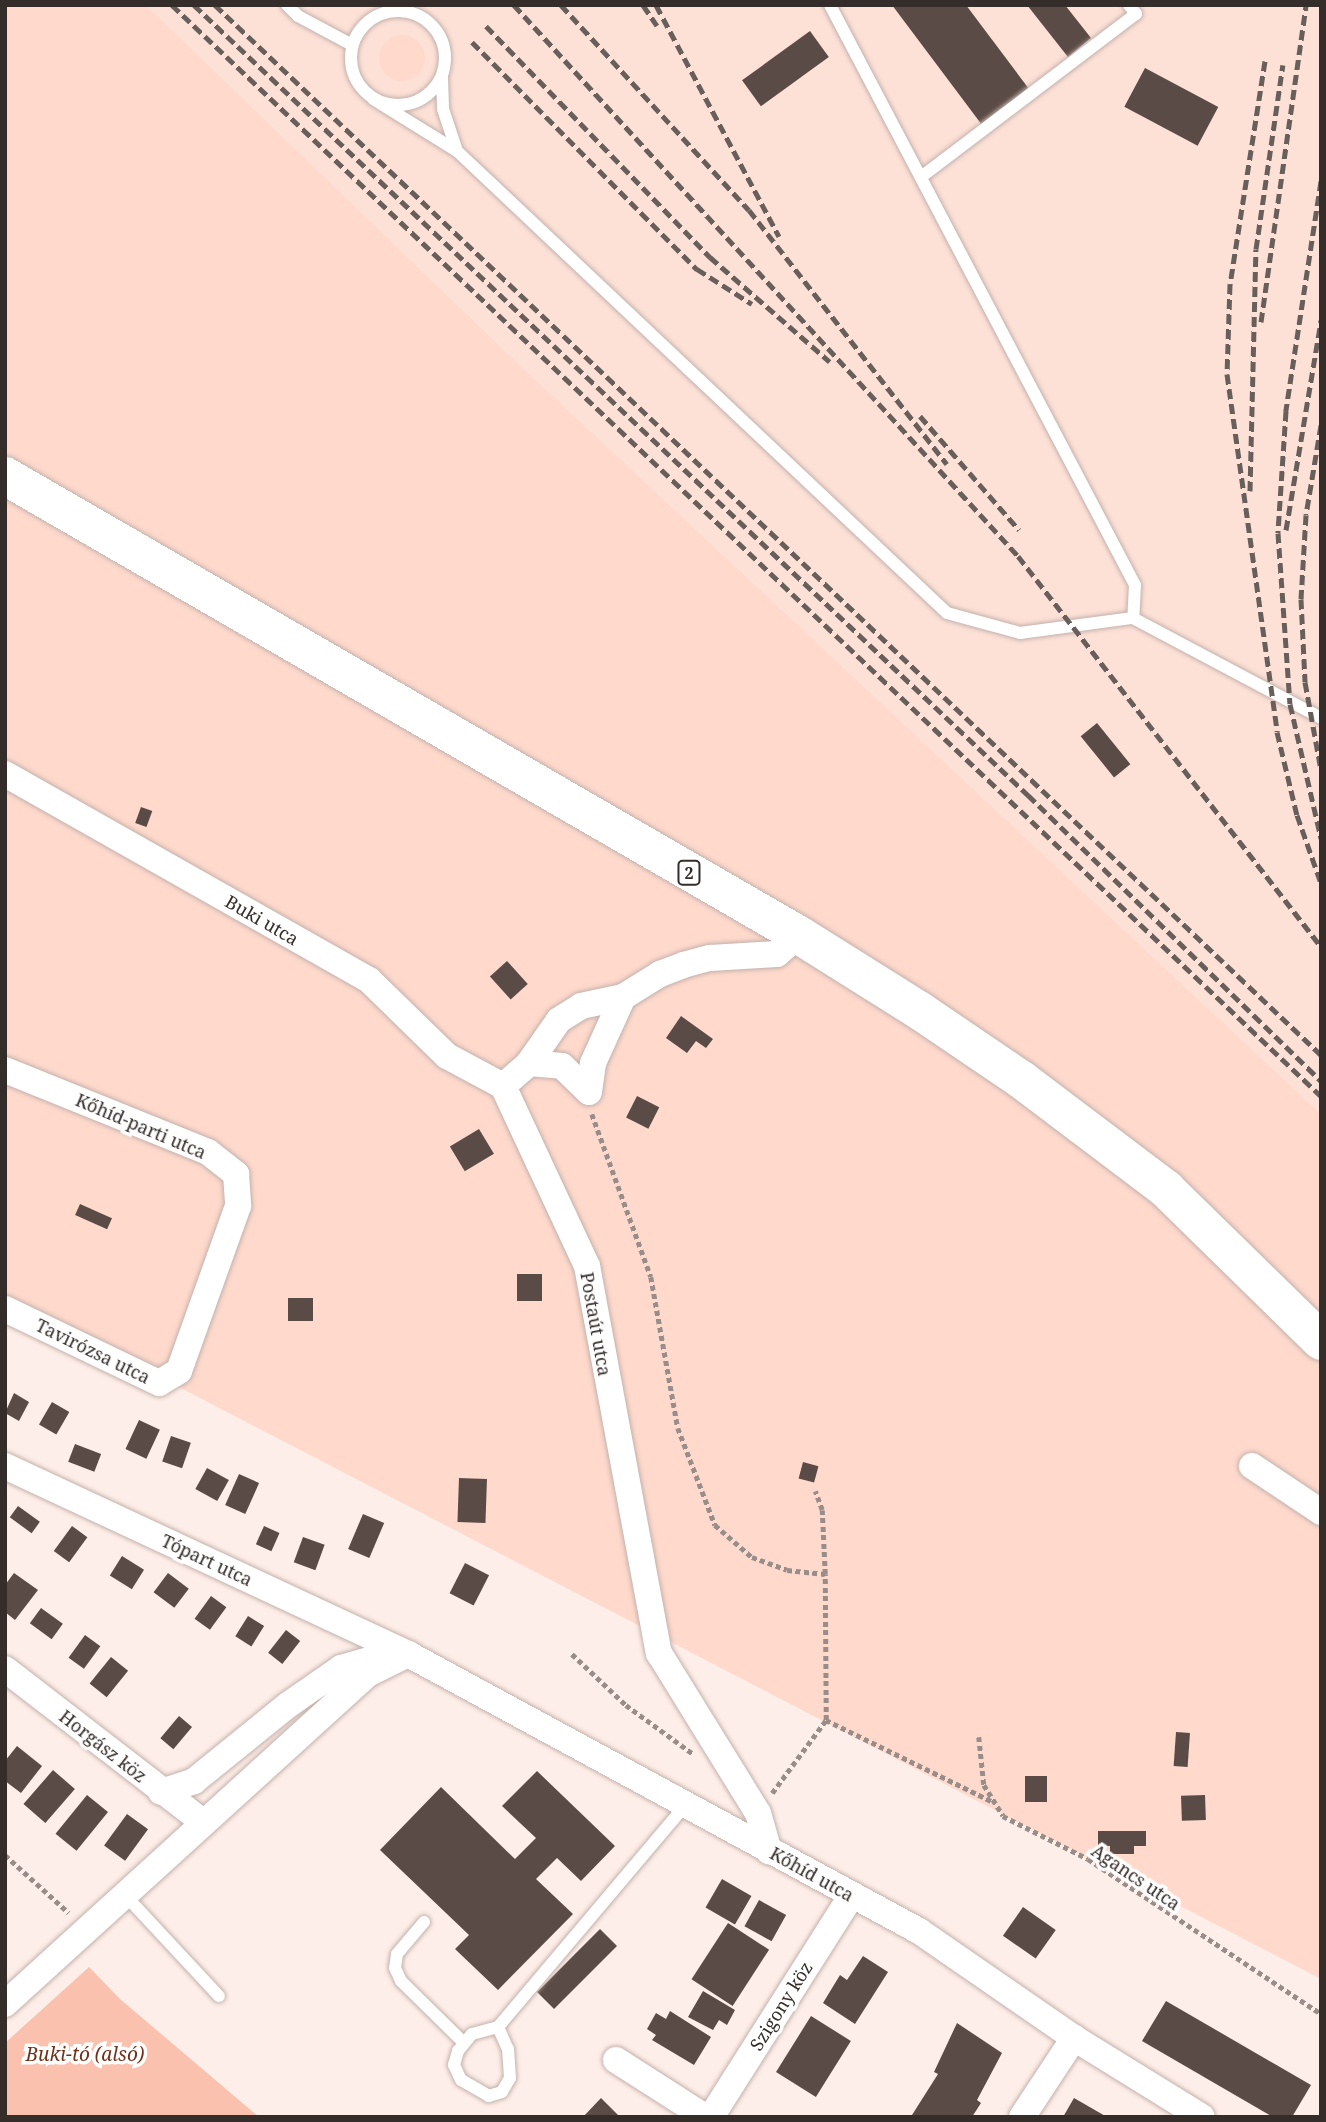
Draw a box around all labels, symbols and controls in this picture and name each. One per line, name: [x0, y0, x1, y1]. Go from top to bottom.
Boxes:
road number: 2: [677, 860, 701, 886]
street label: Buki utca: [222, 890, 302, 950]
street label: Kőhíd-parti utca: [73, 1089, 209, 1163]
street label: Postaút utca: [576, 1270, 616, 1378]
street label: Tavirózsa utca: [32, 1314, 154, 1388]
street label: Tópart utca: [158, 1530, 256, 1590]
street label: Horgász köz: [55, 1705, 151, 1787]
street label: Agancs utca: [1088, 1839, 1184, 1915]
street label: Kőhíd utca: [766, 1842, 858, 1906]
street label: Szigony köz: [745, 1958, 817, 2054]
water label: Buki-tó (alsó): [26, 2044, 144, 2066]

